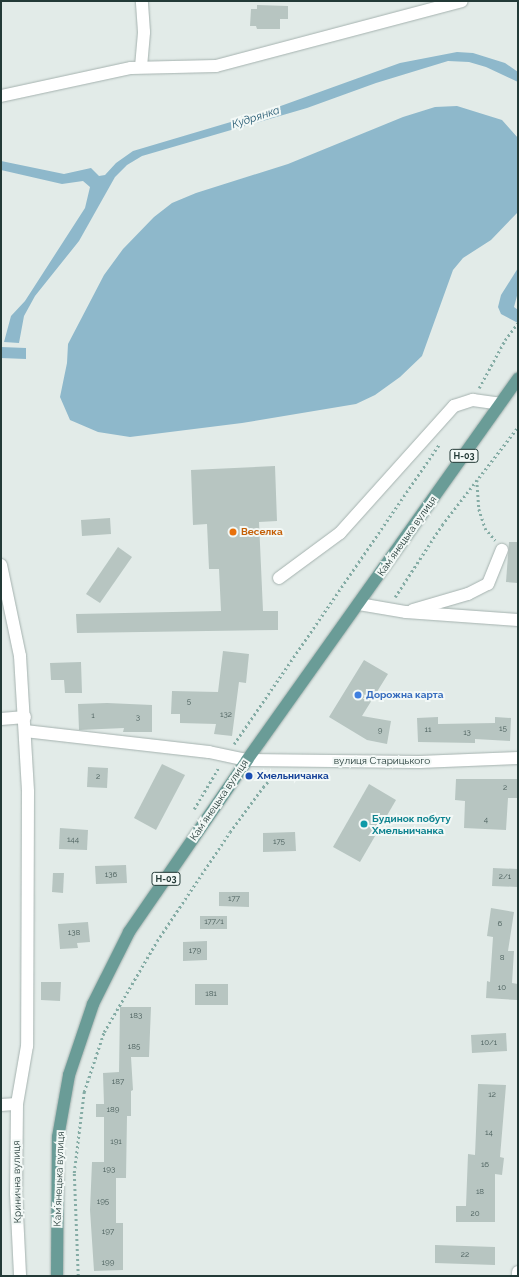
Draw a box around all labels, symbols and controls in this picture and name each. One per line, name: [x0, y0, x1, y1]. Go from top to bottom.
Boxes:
water label: Кудрянка: [230, 104, 282, 132]
road number: Н-03: [449, 449, 479, 463]
street label: Камʼянецька вулиця: [375, 494, 439, 578]
place label: Веселка: [241, 526, 283, 538]
marker: Веселка: [228, 527, 238, 537]
place label: Дорожна карта: [366, 689, 444, 701]
marker: Дорожна карта: [353, 690, 363, 700]
house number: 5: [187, 697, 191, 707]
house number: 132: [220, 710, 232, 720]
house number: 1: [91, 711, 95, 721]
house number: 3: [136, 713, 140, 723]
house number: 15: [499, 724, 507, 734]
house number: 11: [425, 725, 431, 735]
house number: 9: [378, 726, 382, 736]
house number: 13: [463, 728, 471, 738]
street label: вулиця Старицького: [334, 755, 430, 767]
street label: Камʼянецька вулиця: [187, 757, 251, 843]
place label: Хмельничанка: [257, 770, 329, 782]
marker: Хмельничанка: [244, 771, 254, 781]
house number: 2: [96, 772, 100, 782]
house number: 2: [503, 783, 507, 793]
place label: Будинок побуту Хмельничанка: [372, 812, 451, 836]
house number: 4: [484, 815, 488, 825]
marker: Будинок побуту Хмельничанка: [359, 819, 369, 829]
house number: 144: [67, 835, 79, 845]
house number: 175: [273, 837, 285, 847]
house number: 136: [105, 870, 117, 880]
road number: Н-03: [151, 872, 181, 886]
house number: 2/1: [499, 872, 511, 882]
house number: 177: [228, 894, 240, 904]
house number: 177/1: [204, 917, 224, 927]
house number: 6: [498, 919, 502, 929]
house number: 138: [68, 928, 80, 938]
house number: 179: [189, 946, 201, 956]
house number: 8: [500, 953, 504, 963]
house number: 10: [498, 983, 506, 993]
house number: 181: [205, 989, 217, 999]
house number: 183: [130, 1011, 142, 1021]
house number: 10/1: [481, 1038, 497, 1048]
house number: 185: [128, 1042, 140, 1052]
house number: 187: [112, 1077, 124, 1087]
house number: 12: [488, 1090, 496, 1100]
house number: 189: [107, 1105, 119, 1115]
house number: 14: [485, 1128, 493, 1138]
street label: Камʼянецька вулиця: [51, 1131, 67, 1227]
house number: 191: [110, 1137, 122, 1147]
street label: Кринична вулиця: [10, 1141, 24, 1223]
house number: 16: [481, 1160, 489, 1170]
house number: 193: [103, 1165, 115, 1175]
house number: 18: [476, 1187, 484, 1197]
house number: 195: [97, 1197, 109, 1207]
house number: 20: [470, 1209, 480, 1219]
house number: 197: [102, 1227, 114, 1237]
house number: 22: [461, 1250, 469, 1260]
house number: 199: [102, 1258, 114, 1268]

